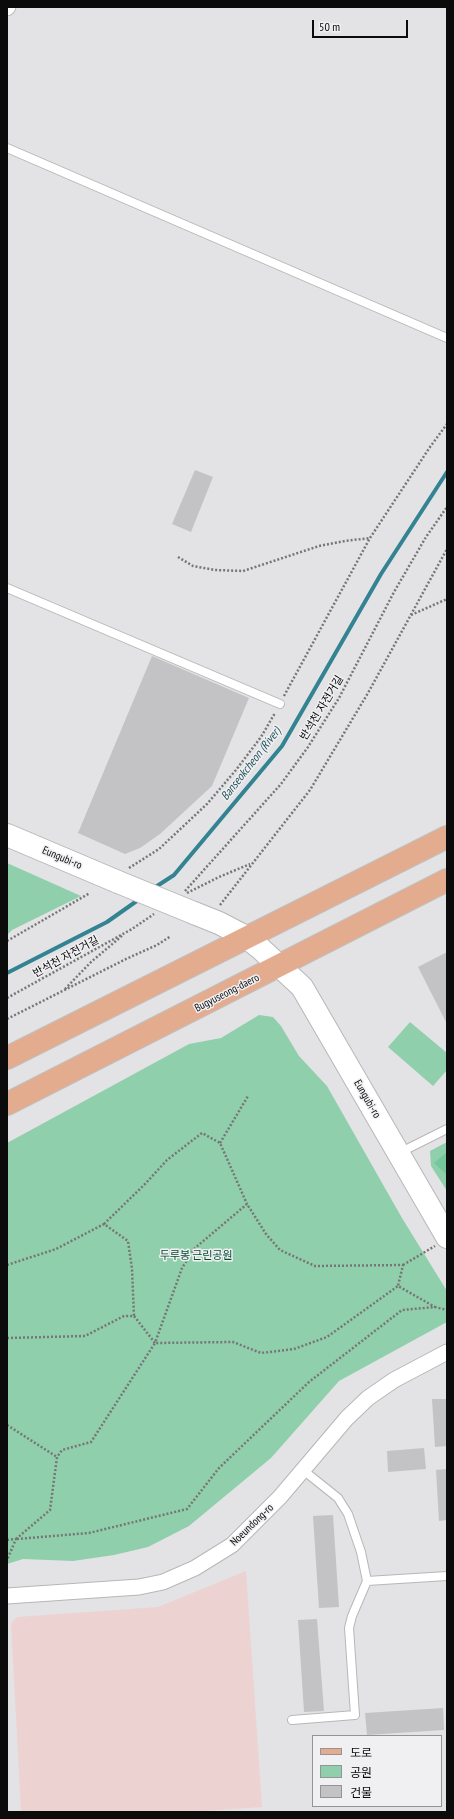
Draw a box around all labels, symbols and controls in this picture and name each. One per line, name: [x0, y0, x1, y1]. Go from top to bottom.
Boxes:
scale bar: [314, 12, 410, 38]
text: 50 m: [319, 19, 340, 34]
street label: 반석천 자전거길: [297, 673, 347, 743]
water label: Banseokcheon (River): [218, 725, 284, 803]
street label: Eungubi-ro: [40, 844, 84, 872]
street label: 반석천 자전거길: [31, 933, 101, 981]
street label: Bugyuseong-daero: [192, 971, 262, 1015]
street label: Eungubi-ro: [351, 1078, 383, 1120]
park label: 두루봉 근린공원: [159, 1249, 233, 1263]
street label: Noeundong-ro: [228, 1501, 276, 1549]
legend: [312, 1735, 442, 1807]
text: 도로: [350, 1745, 372, 1760]
text: 공원: [350, 1765, 372, 1780]
text: 건물: [350, 1785, 372, 1800]

